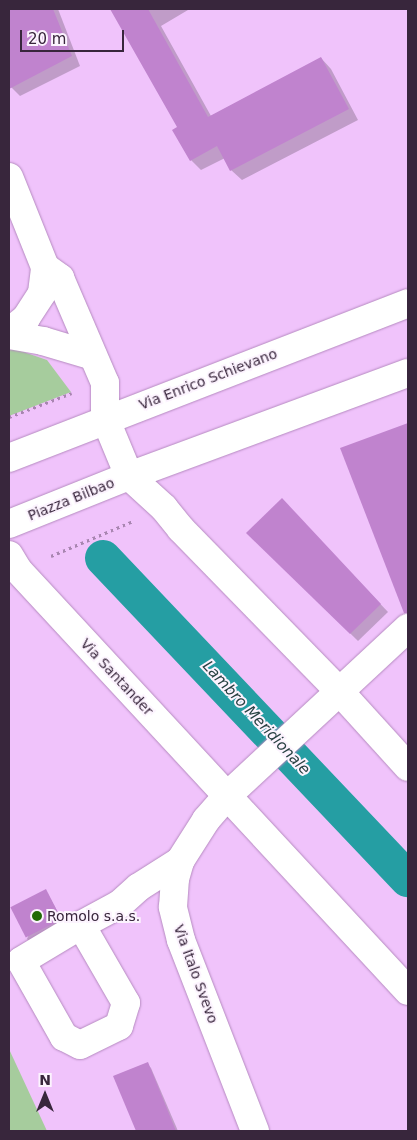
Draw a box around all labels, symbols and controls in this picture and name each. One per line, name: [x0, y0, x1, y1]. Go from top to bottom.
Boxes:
scale bar: [22, 20, 126, 52]
text: 20 m: [28, 30, 66, 48]
street label: Via Enrico Schievano: [137, 345, 279, 413]
street label: Piazza Bilbao: [25, 474, 117, 524]
street label: Via Santander: [77, 635, 157, 719]
water label: Lambro Meridionale: [199, 657, 313, 779]
place label: Romolo s.a.s.: [47, 908, 140, 924]
marker: Romolo s.a.s.: [31, 910, 43, 922]
street label: Via Italo Svevo: [170, 922, 222, 1026]
north arrow: [20, 1070, 70, 1120]
text: N: [39, 1072, 51, 1088]

